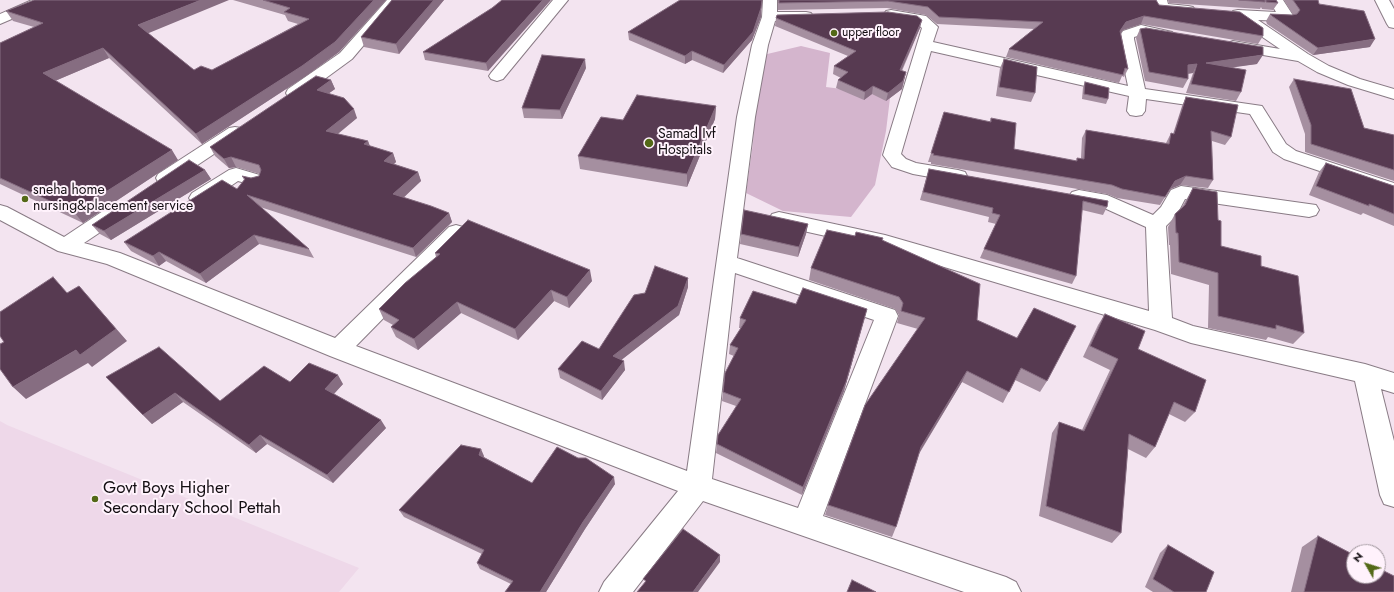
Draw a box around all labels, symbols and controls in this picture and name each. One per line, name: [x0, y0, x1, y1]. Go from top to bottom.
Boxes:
place label: upper floor: [842, 26, 899, 40]
marker: upper floor: [829, 28, 839, 38]
place label: Samad Ivf Hospitals: [658, 127, 716, 160]
marker: Samad Ivf Hospitals: [643, 137, 655, 149]
place label: sneha home nursing&placement service: [33, 183, 193, 216]
marker: sneha home nursing&placement service: [20, 194, 30, 204]
place label: Govt Boys Higher Secondary School Pettah: [103, 479, 281, 519]
marker: Govt Boys Higher Secondary School Pettah: [90, 494, 100, 504]
north arrow: [1346, 544, 1386, 584]
text: N: [1348, 549, 1366, 566]

